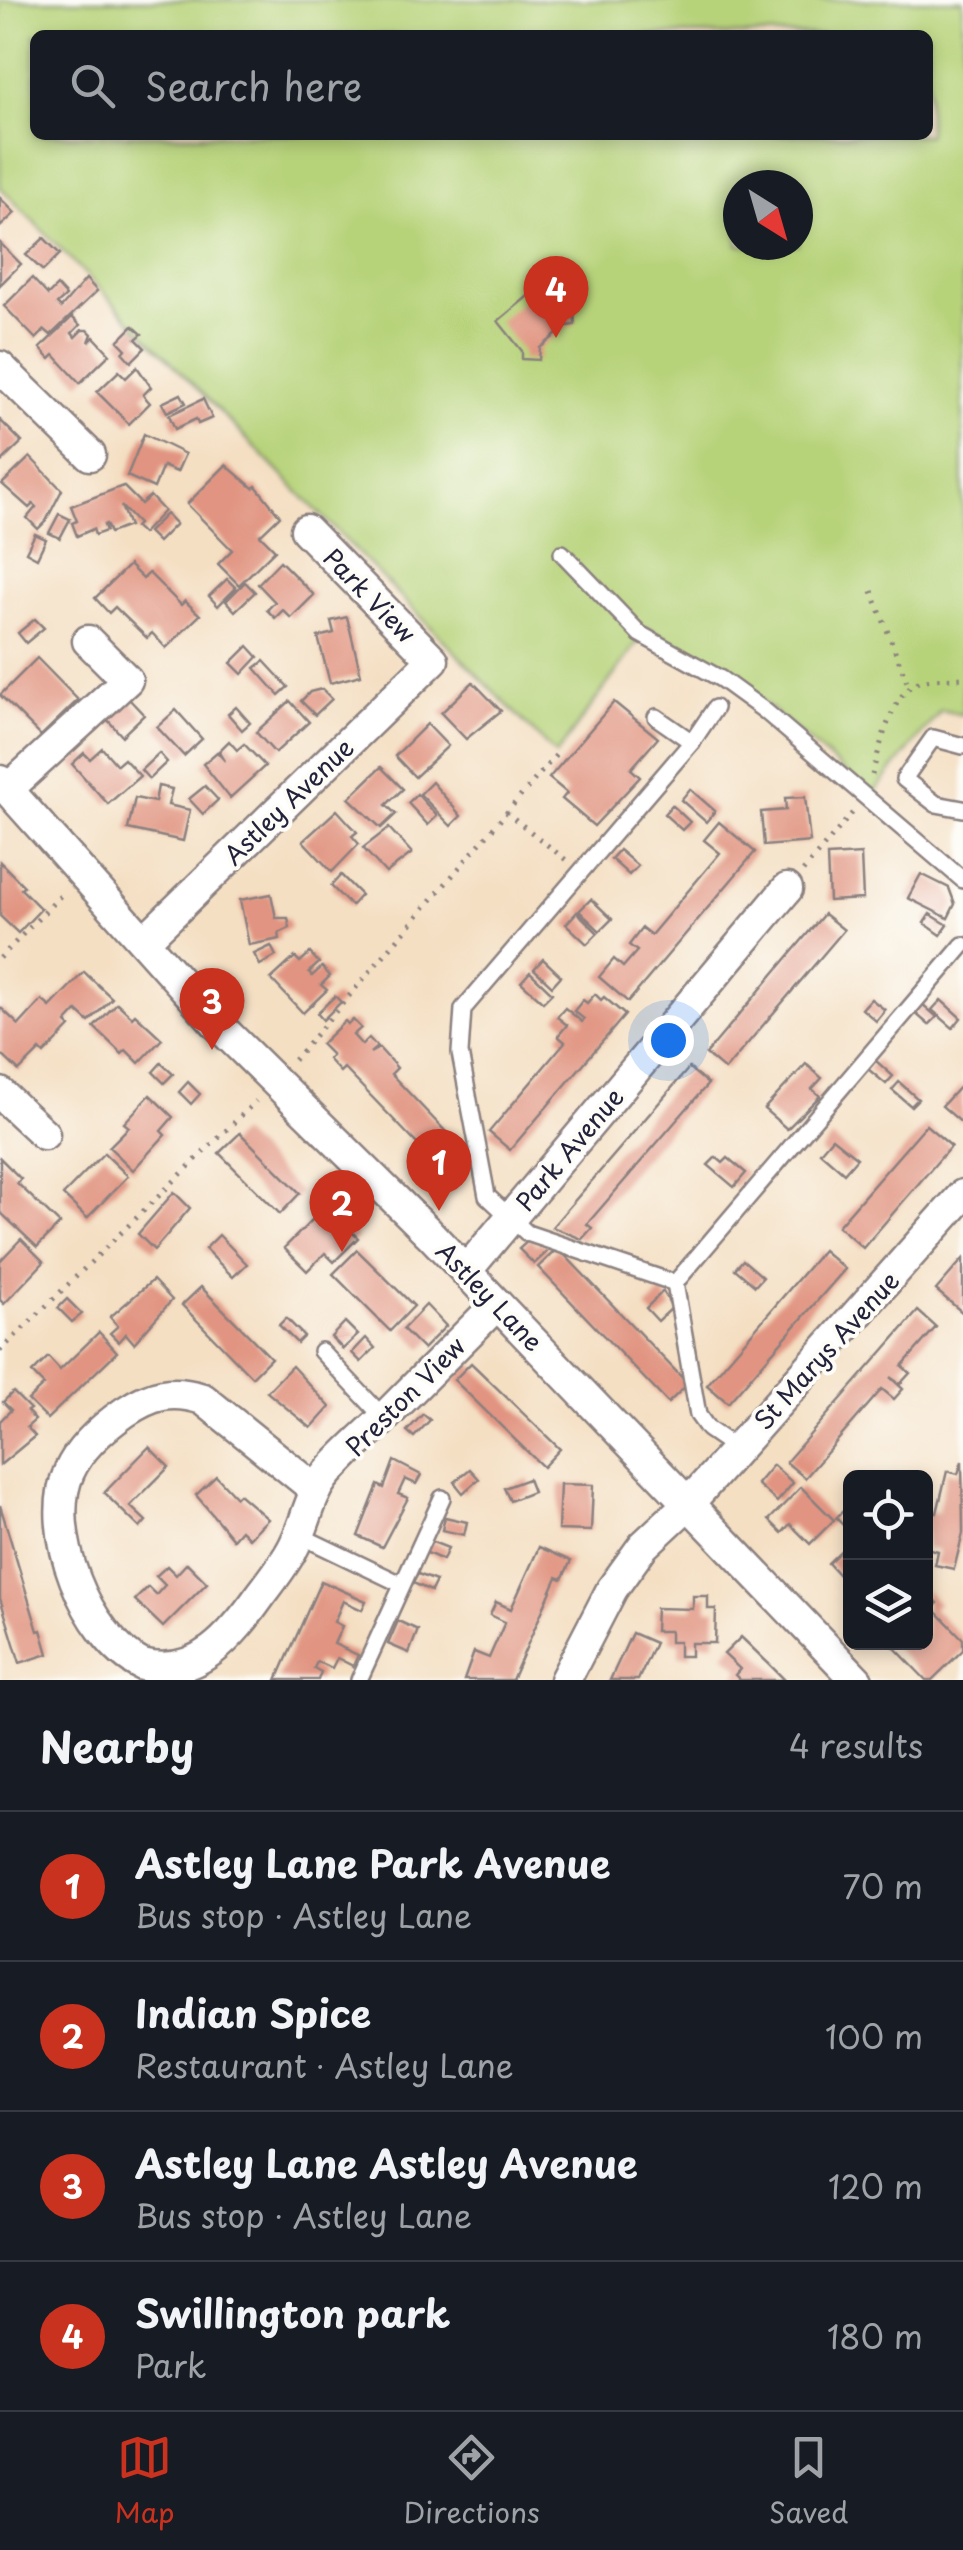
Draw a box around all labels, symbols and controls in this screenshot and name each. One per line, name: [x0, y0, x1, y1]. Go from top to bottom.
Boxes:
search box: [30, 30, 933, 140]
text: Search here: [145, 57, 362, 114]
icon: search: [65, 58, 120, 113]
north arrow: [723, 170, 813, 260]
pin: 4: [524, 255, 588, 338]
street label: Park View: [315, 539, 425, 651]
street label: Astley Avenue: [214, 729, 362, 873]
pin: 3: [180, 968, 244, 1050]
your location: [643, 1015, 694, 1066]
street label: Park Avenue: [506, 1079, 632, 1219]
pin: 1: [406, 1128, 472, 1211]
pin: 2: [310, 1170, 374, 1252]
street label: Astley Lane: [428, 1232, 552, 1360]
street label: St Marys Avenue: [744, 1262, 908, 1438]
street label: Preston View: [337, 1328, 473, 1464]
map controls: [843, 1470, 933, 1650]
button: locate: [843, 1470, 933, 1560]
button: layers: [843, 1560, 933, 1650]
text: Nearby: [40, 1714, 194, 1777]
text: 4 results: [789, 1721, 923, 1769]
text: Astley Lane Park Avenue: [135, 1834, 611, 1891]
text: 1: [65, 1862, 80, 1910]
text: 70 m: [843, 1862, 923, 1910]
text: Bus stop · Astley Lane: [135, 1891, 472, 1939]
text: Indian Spice: [135, 1984, 371, 2041]
text: 2: [61, 2012, 84, 2060]
text: 100 m: [825, 2012, 923, 2060]
text: Restaurant · Astley Lane: [135, 2041, 514, 2089]
text: Astley Lane Astley Avenue: [135, 2134, 638, 2191]
text: 3: [62, 2162, 83, 2210]
text: 120 m: [828, 2162, 923, 2210]
text: Bus stop · Astley Lane: [135, 2191, 472, 2239]
text: Swillington park: [135, 2284, 450, 2341]
text: 4: [62, 2312, 83, 2360]
text: 180 m: [827, 2312, 923, 2360]
text: Park: [135, 2341, 207, 2389]
tab: Map: [115, 2430, 174, 2533]
tab: Directions: [404, 2430, 540, 2533]
tab: Saved: [769, 2430, 848, 2533]

